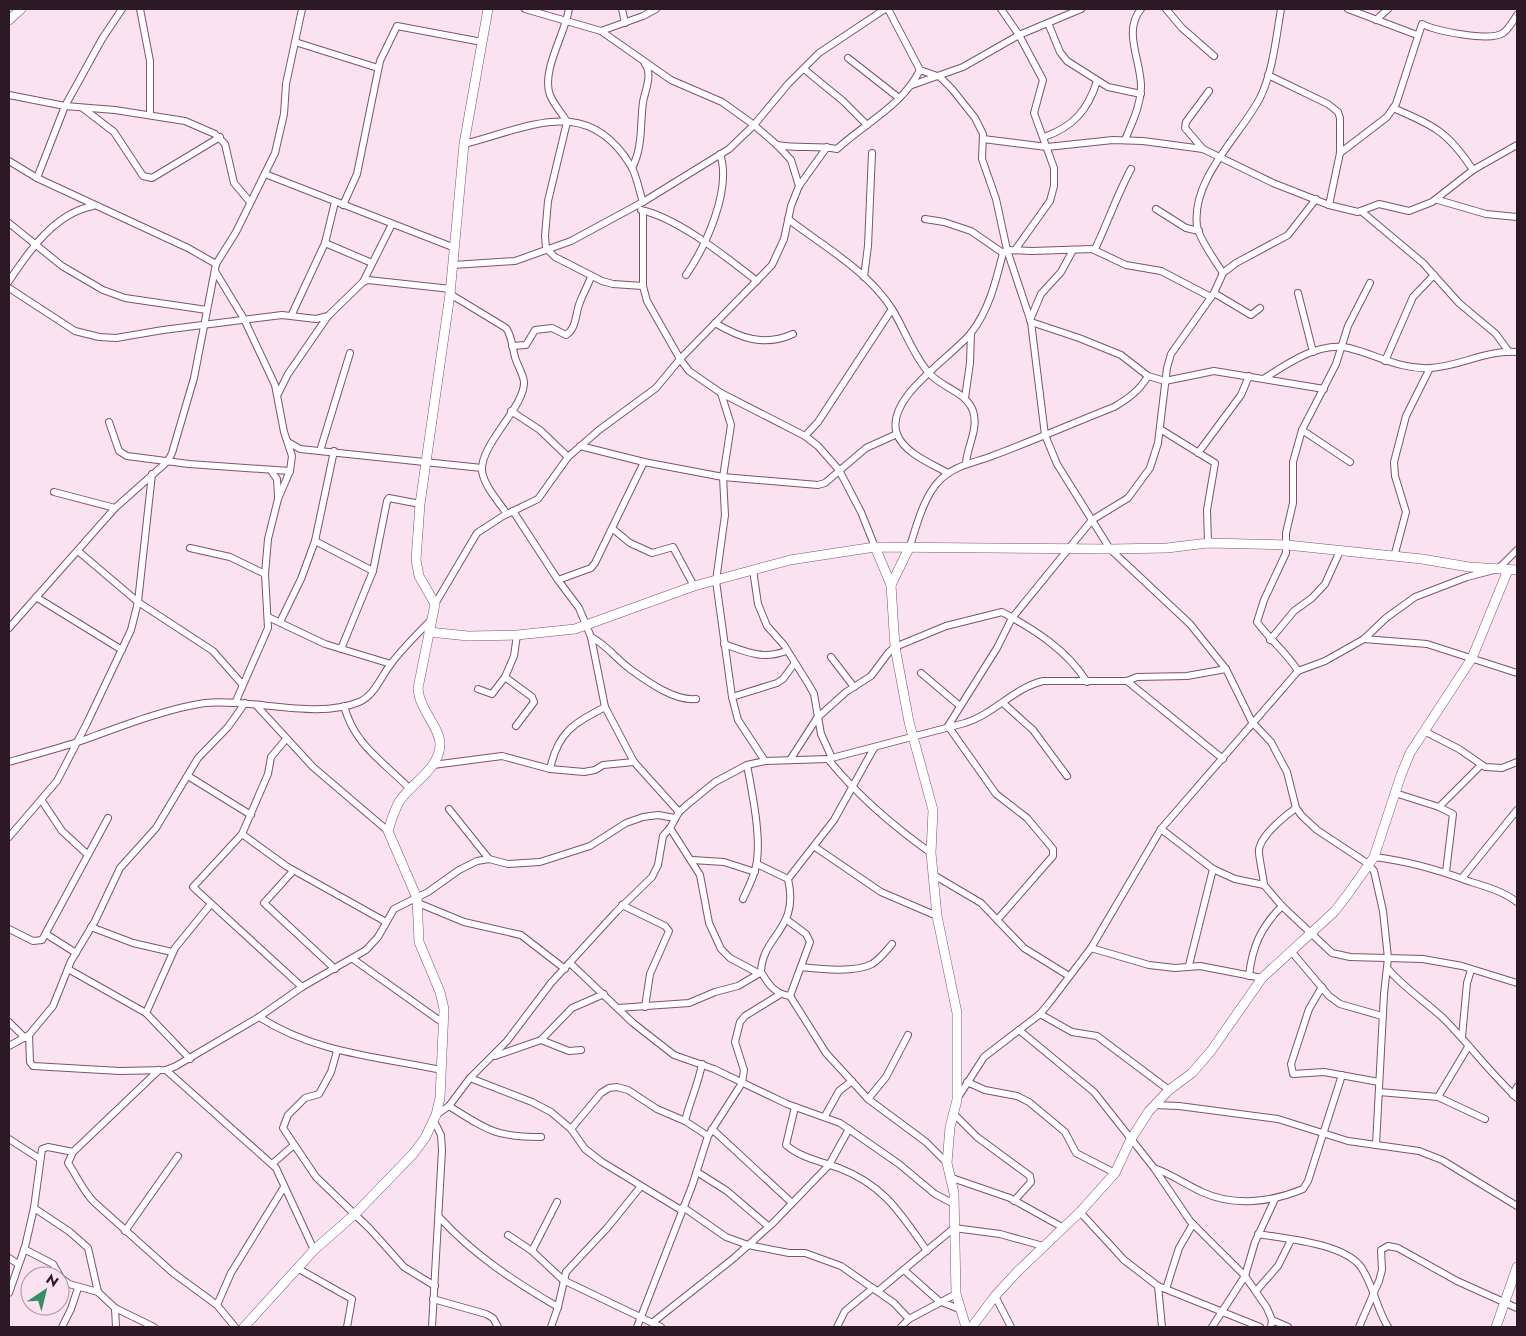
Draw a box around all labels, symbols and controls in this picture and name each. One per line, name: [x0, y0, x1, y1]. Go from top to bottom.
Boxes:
north arrow: [20, 1266, 70, 1316]
text: N: [42, 1269, 63, 1292]

